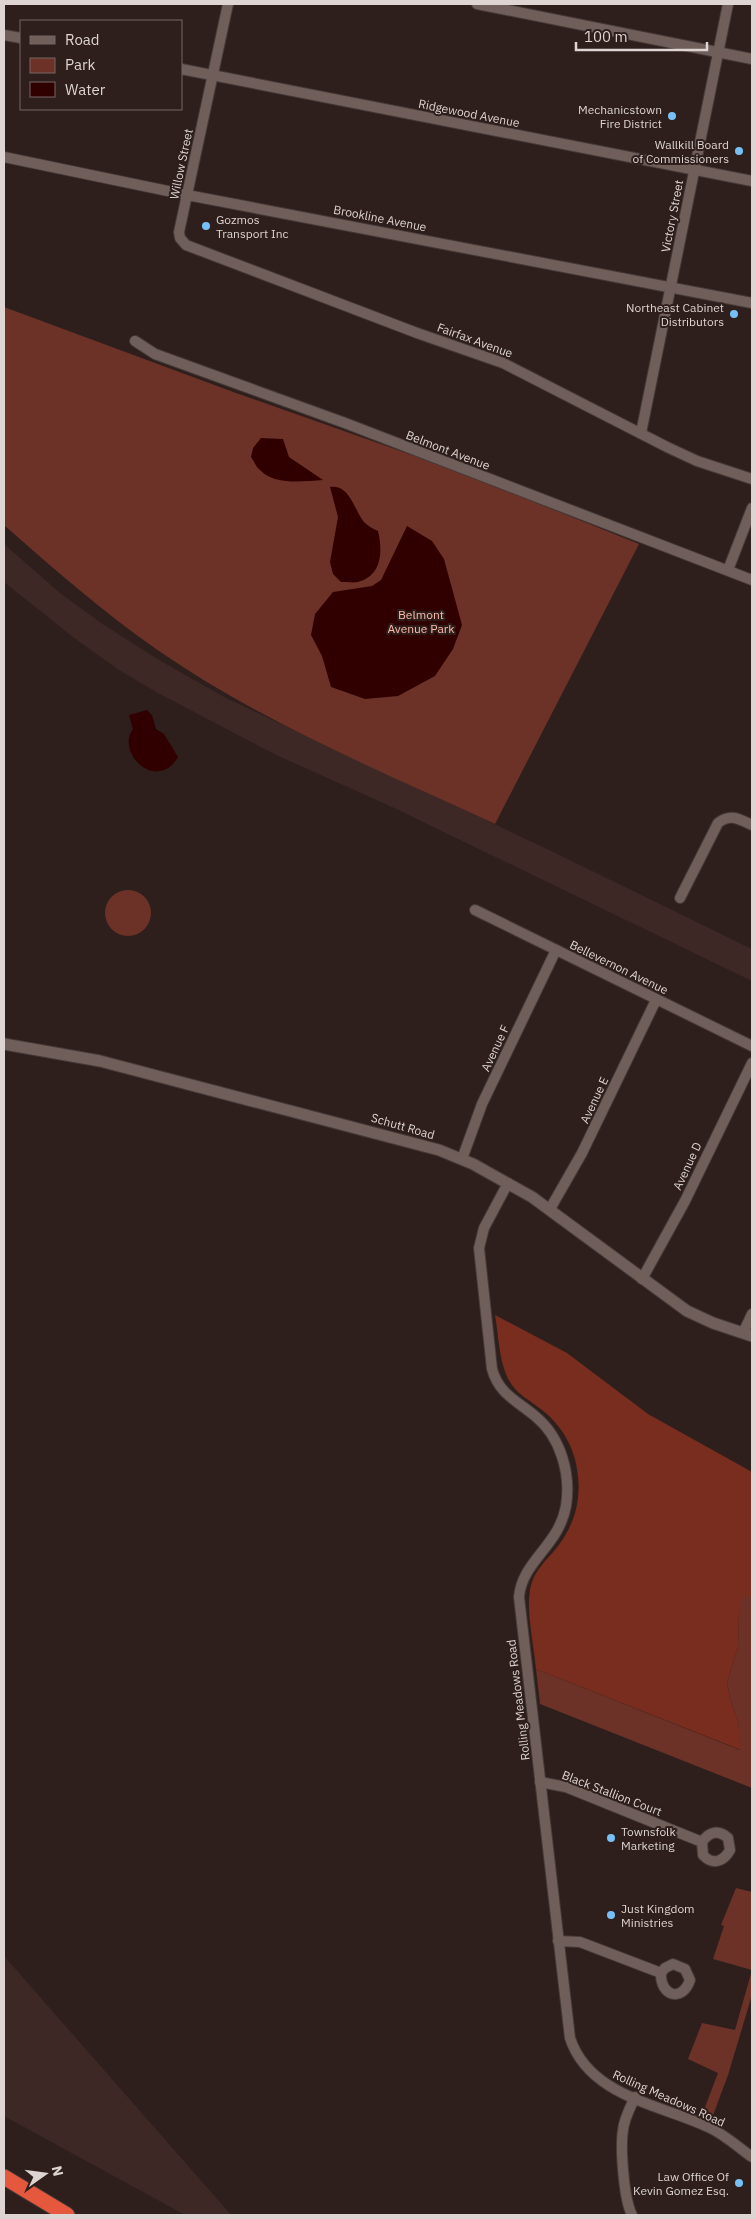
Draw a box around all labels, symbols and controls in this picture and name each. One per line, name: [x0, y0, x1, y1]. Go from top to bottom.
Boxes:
legend: [20, 20, 182, 110]
scale bar: [576, 20, 707, 52]
text: 100 m: [584, 27, 628, 46]
text: Road: [65, 30, 100, 49]
text: Park: [65, 55, 95, 74]
text: Water: [65, 80, 106, 99]
street label: Ridgewood Avenue: [417, 96, 521, 130]
place label: Mechanicstown Fire District: [578, 102, 662, 131]
marker: Mechanicstown Fire District: [666, 110, 678, 122]
street label: Willow Street: [166, 127, 196, 201]
place label: Wallkill Board of Commissioners: [633, 137, 729, 166]
marker: Wallkill Board of Commissioners: [733, 145, 745, 157]
street label: Victory Street: [658, 178, 686, 254]
street label: Brookline Avenue: [332, 202, 428, 234]
place label: Gozmos Transport Inc: [216, 212, 289, 241]
marker: Gozmos Transport Inc: [200, 220, 212, 232]
place label: Northeast Cabinet Distributors: [626, 300, 724, 329]
marker: Northeast Cabinet Distributors: [728, 308, 740, 320]
street label: Fairfax Avenue: [435, 319, 515, 361]
street label: Belmont Avenue: [404, 427, 493, 473]
park label: Belmont Avenue Park: [387, 607, 455, 636]
street label: Bellevernon Avenue: [567, 937, 671, 997]
street label: Avenue F: [478, 1022, 512, 1074]
street label: Avenue E: [577, 1074, 611, 1126]
street label: Schutt Road: [370, 1110, 436, 1142]
street label: Avenue D: [669, 1140, 705, 1192]
street label: Rolling Meadows Road: [503, 1639, 533, 1761]
street label: Black Stallion Court: [560, 1767, 664, 1819]
place label: Townsfolk Marketing: [621, 1824, 676, 1853]
marker: Townsfolk Marketing: [605, 1832, 617, 1844]
place label: Just Kingdom Ministries: [621, 1901, 695, 1930]
marker: Just Kingdom Ministries: [605, 1909, 617, 1921]
street label: Rolling Meadows Road: [610, 2066, 728, 2130]
north arrow: [20, 2149, 70, 2199]
text: N: [48, 2164, 68, 2178]
place label: Law Office Of Kevin Gomez Esq.: [633, 2169, 729, 2198]
marker: Law Office Of Kevin Gomez Esq.: [733, 2177, 745, 2189]

